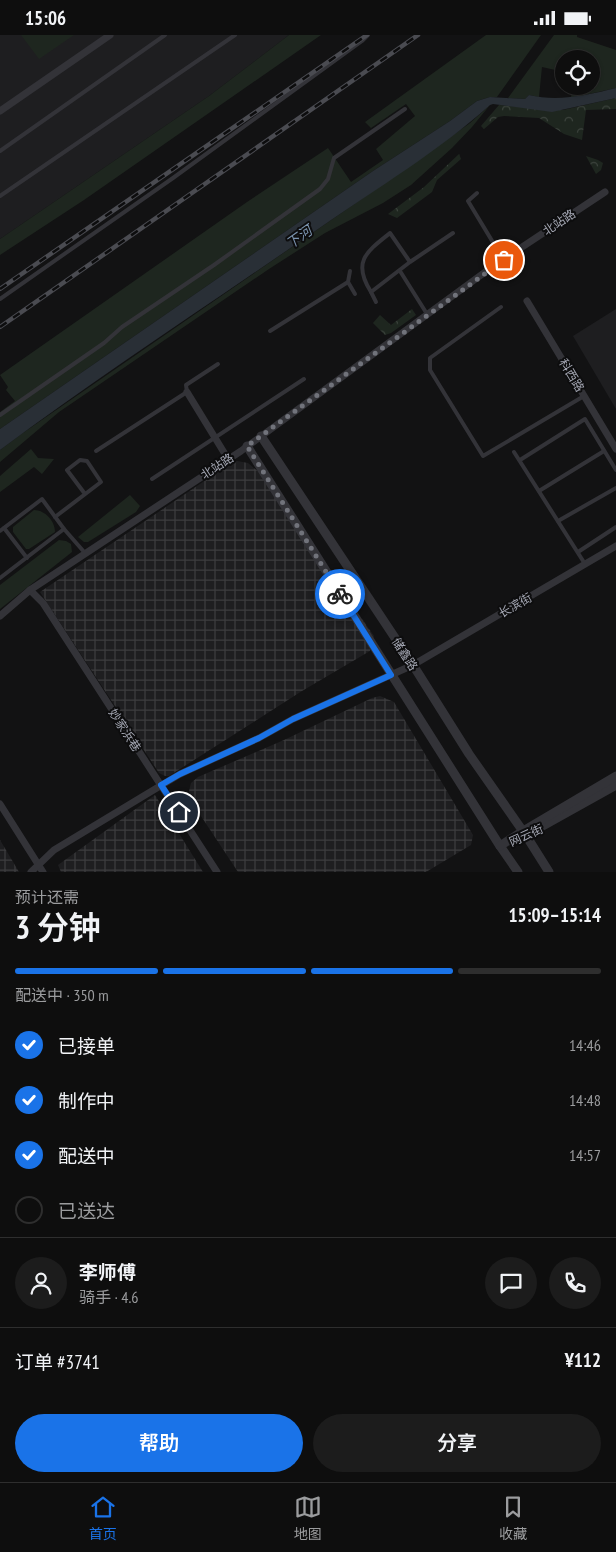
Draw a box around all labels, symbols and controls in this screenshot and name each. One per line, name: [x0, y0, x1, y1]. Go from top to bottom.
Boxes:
text: 15:06: [25, 6, 66, 30]
map controls: [555, 50, 600, 95]
button: locate: [555, 50, 600, 95]
street label: 北站路: [540, 206, 578, 238]
water label: 下河: [282, 220, 318, 252]
pin: [483, 239, 525, 281]
icon: bag: [490, 246, 518, 274]
street label: 科西路: [556, 356, 588, 394]
street label: 北站路: [198, 450, 236, 482]
courier: [315, 569, 365, 619]
icon: bike: [326, 580, 354, 608]
street label: 长滨街: [496, 590, 534, 620]
street label: 储鑫路: [389, 635, 421, 673]
street label: 妙家浜巷: [106, 706, 144, 754]
pin: [158, 791, 200, 833]
icon: home: [165, 798, 193, 826]
street label: 网云街: [506, 821, 546, 849]
text: 预计还需: [15, 887, 79, 907]
text: 15:09–15:14: [508, 903, 601, 927]
text: 3 分钟: [15, 906, 101, 948]
text: 配送中 · 350 m: [15, 985, 109, 1005]
icon: check: [15, 1031, 43, 1059]
text: 已接单: [58, 1034, 115, 1058]
text: 14:46: [569, 1035, 601, 1055]
icon: check: [15, 1086, 43, 1114]
text: 制作中: [58, 1089, 115, 1113]
text: 14:48: [569, 1090, 601, 1110]
icon: check: [15, 1141, 43, 1169]
text: 配送中: [58, 1144, 115, 1168]
text: 14:57: [569, 1145, 601, 1165]
text: 已送达: [58, 1199, 115, 1223]
button: person: [15, 1257, 67, 1309]
button: chat: [485, 1257, 537, 1309]
button: phone: [549, 1257, 601, 1309]
text: 李师傅: [79, 1260, 136, 1284]
text: 骑手 · 4.6: [79, 1287, 138, 1307]
text: ¥112: [565, 1348, 601, 1372]
text: 订单 #3741: [15, 1350, 100, 1374]
button: 帮助: [15, 1414, 303, 1472]
button: 分享: [313, 1414, 601, 1472]
tab: 首页: [89, 1493, 117, 1543]
tab: 地图: [294, 1493, 322, 1543]
tab: 收藏: [499, 1493, 527, 1543]

